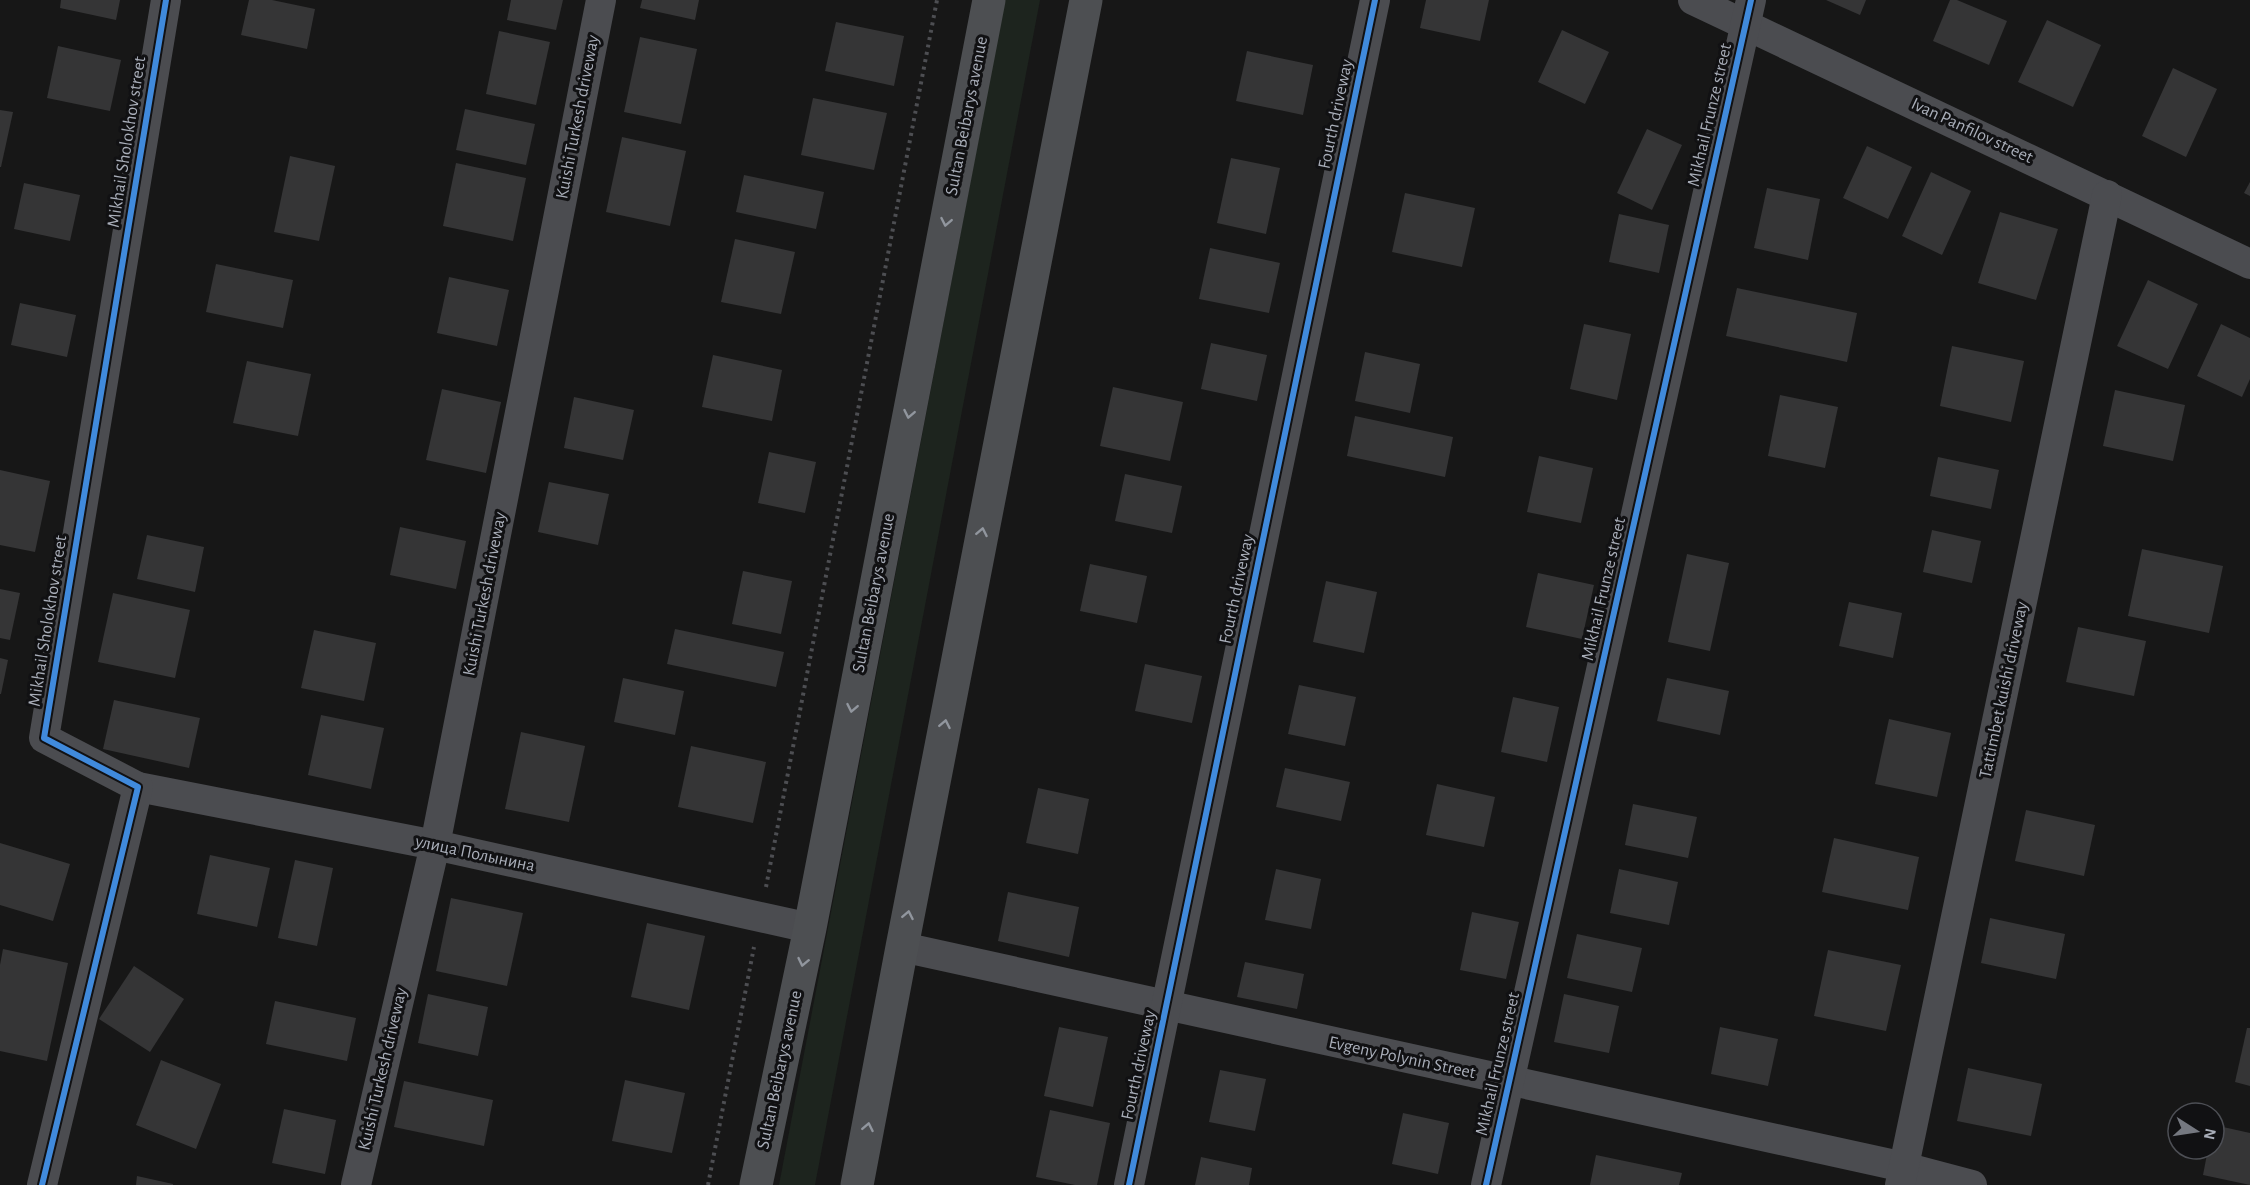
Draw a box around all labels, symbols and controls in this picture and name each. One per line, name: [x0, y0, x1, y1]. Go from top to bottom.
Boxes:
street label: Kuishi Turkesh driveway: [553, 33, 603, 201]
street label: Sultan Beibarys avenue: [943, 35, 991, 197]
street label: Mikhail Frunze street: [1685, 41, 1735, 188]
street label: Mikhail Sholokhov street: [105, 55, 149, 229]
street label: Fourth driveway: [1316, 57, 1356, 170]
street label: Ivan Panfilov street: [1908, 95, 2036, 167]
one-way arrow: [940, 217, 953, 227]
one-way arrow: [903, 409, 916, 419]
street label: Kuishi Turkesh driveway: [460, 510, 510, 678]
street label: Sultan Beibarys avenue: [850, 512, 898, 674]
street label: Mikhail Frunze street: [1579, 515, 1629, 662]
one-way arrow: [975, 528, 988, 538]
street label: Fourth driveway: [1217, 532, 1257, 645]
street label: Mikhail Sholokhov street: [26, 534, 70, 708]
street label: Tattimbet kuishi driveway: [1976, 600, 2032, 780]
one-way arrow: [846, 703, 859, 713]
one-way arrow: [938, 719, 951, 729]
street label: улица Полынина: [413, 832, 536, 875]
one-way arrow: [901, 910, 914, 920]
one-way arrow: [797, 956, 810, 966]
street label: Kuishi Turkesh driveway: [355, 985, 411, 1152]
street label: Sultan Beibarys avenue: [754, 989, 806, 1151]
street label: Mikhail Frunze street: [1473, 990, 1523, 1137]
street label: Fourth driveway: [1119, 1008, 1159, 1121]
street label: Evgeny Polynin Street: [1327, 1034, 1477, 1082]
north arrow: [2166, 1101, 2226, 1161]
one-way arrow: [861, 1123, 874, 1133]
text: N: [2201, 1127, 2219, 1141]

